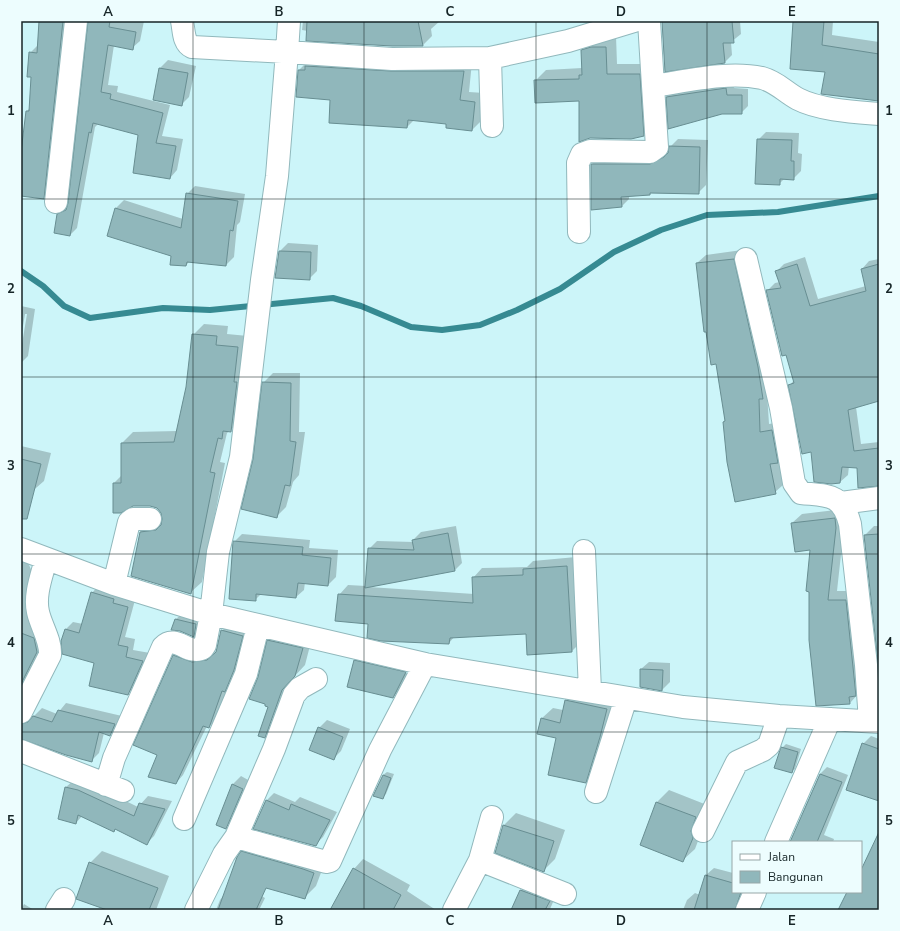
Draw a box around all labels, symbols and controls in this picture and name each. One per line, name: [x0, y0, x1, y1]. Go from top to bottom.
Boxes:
text: A: [103, 3, 113, 21]
text: B: [275, 3, 284, 21]
text: C: [446, 3, 455, 21]
text: D: [616, 3, 626, 21]
text: E: [788, 3, 796, 21]
text: 1: [7, 102, 15, 120]
text: 1: [885, 102, 893, 120]
text: 2: [7, 280, 15, 298]
text: 2: [885, 280, 893, 298]
text: 3: [7, 457, 15, 475]
text: 3: [885, 457, 893, 475]
text: 4: [7, 634, 15, 652]
text: 4: [885, 634, 893, 652]
text: 5: [7, 812, 15, 830]
text: 5: [885, 812, 893, 830]
legend: [732, 841, 862, 893]
text: Jalan: [767, 849, 795, 865]
text: Bangunan: [768, 869, 823, 885]
text: A: [103, 912, 113, 930]
text: B: [275, 912, 284, 930]
text: C: [446, 912, 455, 930]
text: D: [616, 912, 626, 930]
text: E: [788, 912, 796, 930]

